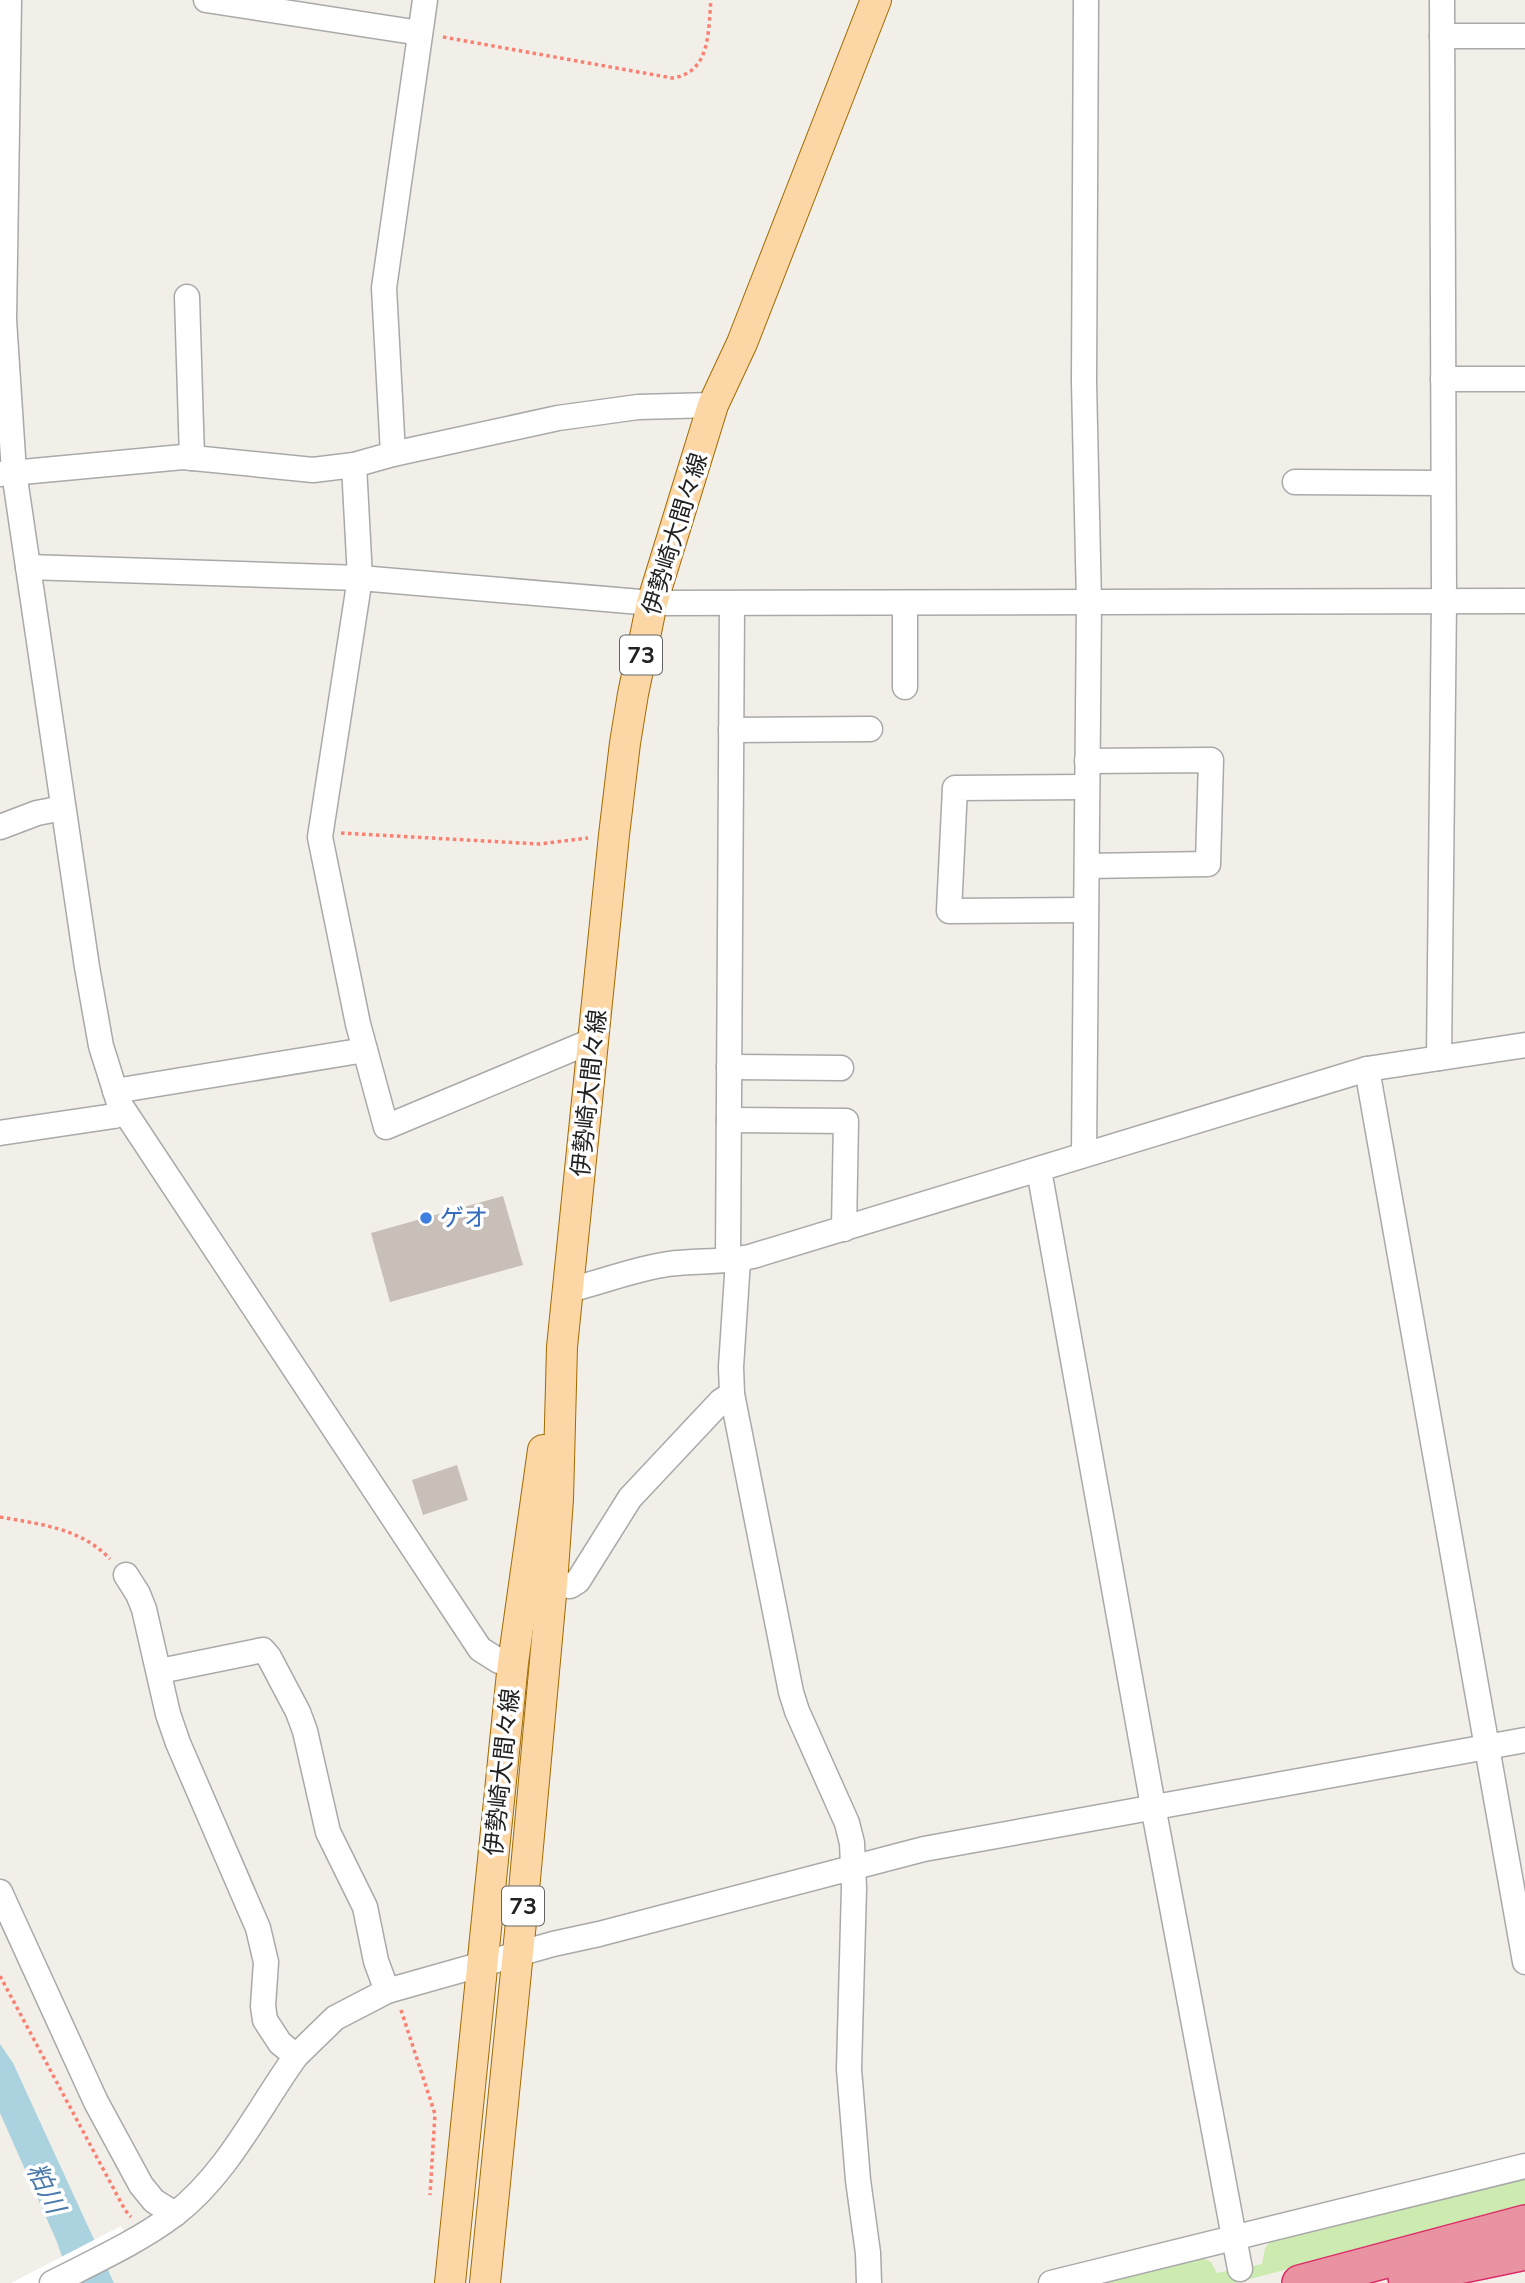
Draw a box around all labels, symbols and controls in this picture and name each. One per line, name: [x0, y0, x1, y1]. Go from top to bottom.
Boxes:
street label: 伊勢崎大間々線: [635, 449, 713, 618]
road number: 73: [620, 636, 662, 674]
street label: 伊勢崎大間々線: [564, 1008, 612, 1178]
place label: ゲオ: [440, 1202, 488, 1232]
marker: ゲオ: [418, 1210, 434, 1226]
street label: 伊勢崎大間々線: [477, 1687, 525, 1857]
road number: 73: [502, 1886, 544, 1926]
water label: 粕川: [20, 2157, 74, 2221]

